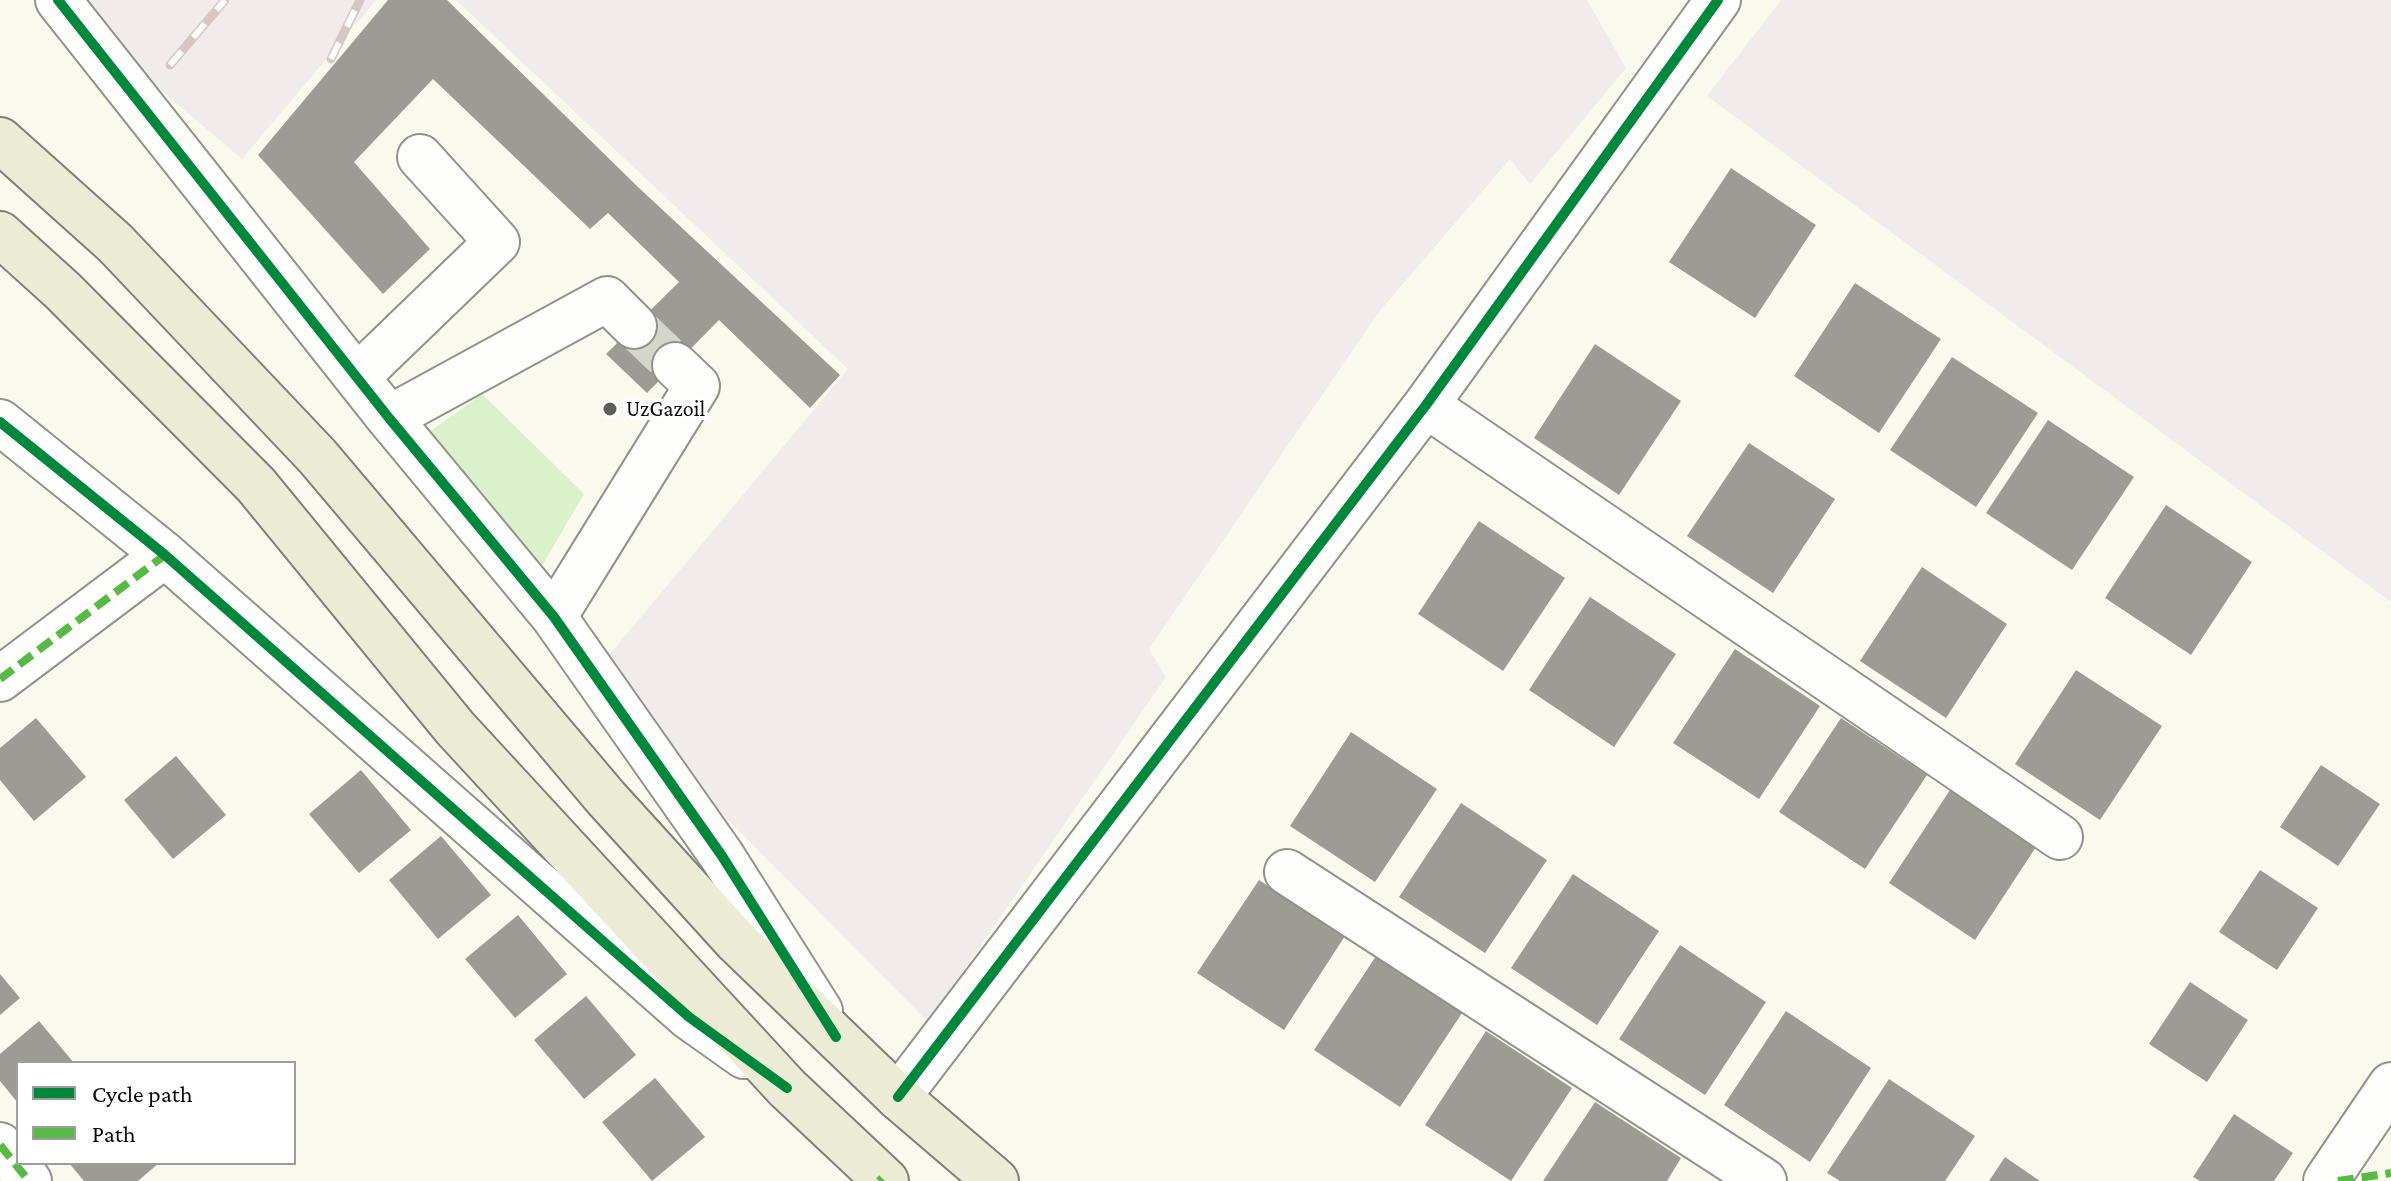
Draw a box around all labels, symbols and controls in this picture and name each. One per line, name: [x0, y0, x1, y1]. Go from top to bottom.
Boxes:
place label: UzGazoil: [626, 396, 705, 422]
marker: UzGazoil: [601, 400, 619, 418]
legend: [16, 1061, 296, 1165]
text: Cycle path: [92, 1080, 193, 1107]
text: Path: [92, 1120, 136, 1147]

